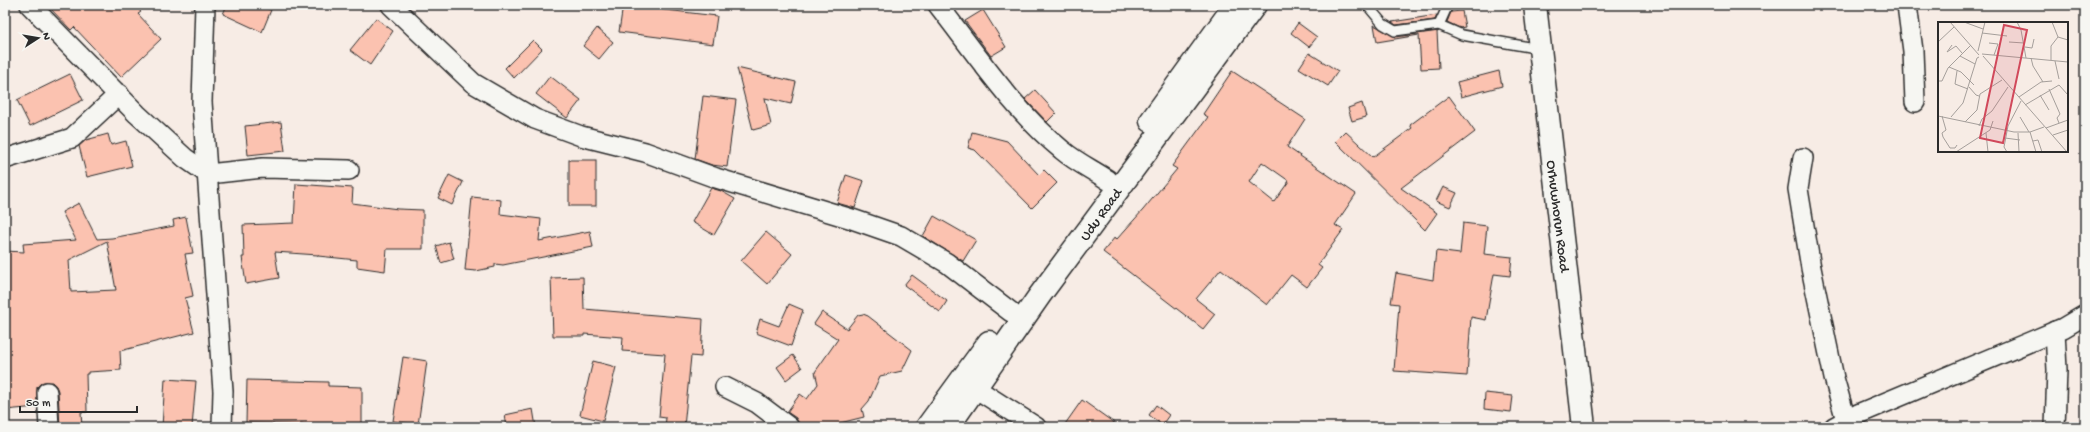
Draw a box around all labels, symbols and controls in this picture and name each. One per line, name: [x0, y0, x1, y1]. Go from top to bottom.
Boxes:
north arrow: [18, 18, 58, 58]
inset map: [1938, 22, 2068, 152]
text: N: [39, 32, 52, 41]
street label: Orhuwhorun Road: [1541, 159, 1573, 274]
street label: Udu Road: [1076, 184, 1127, 245]
scale bar: [20, 388, 137, 414]
text: 50 m: [26, 397, 51, 411]

